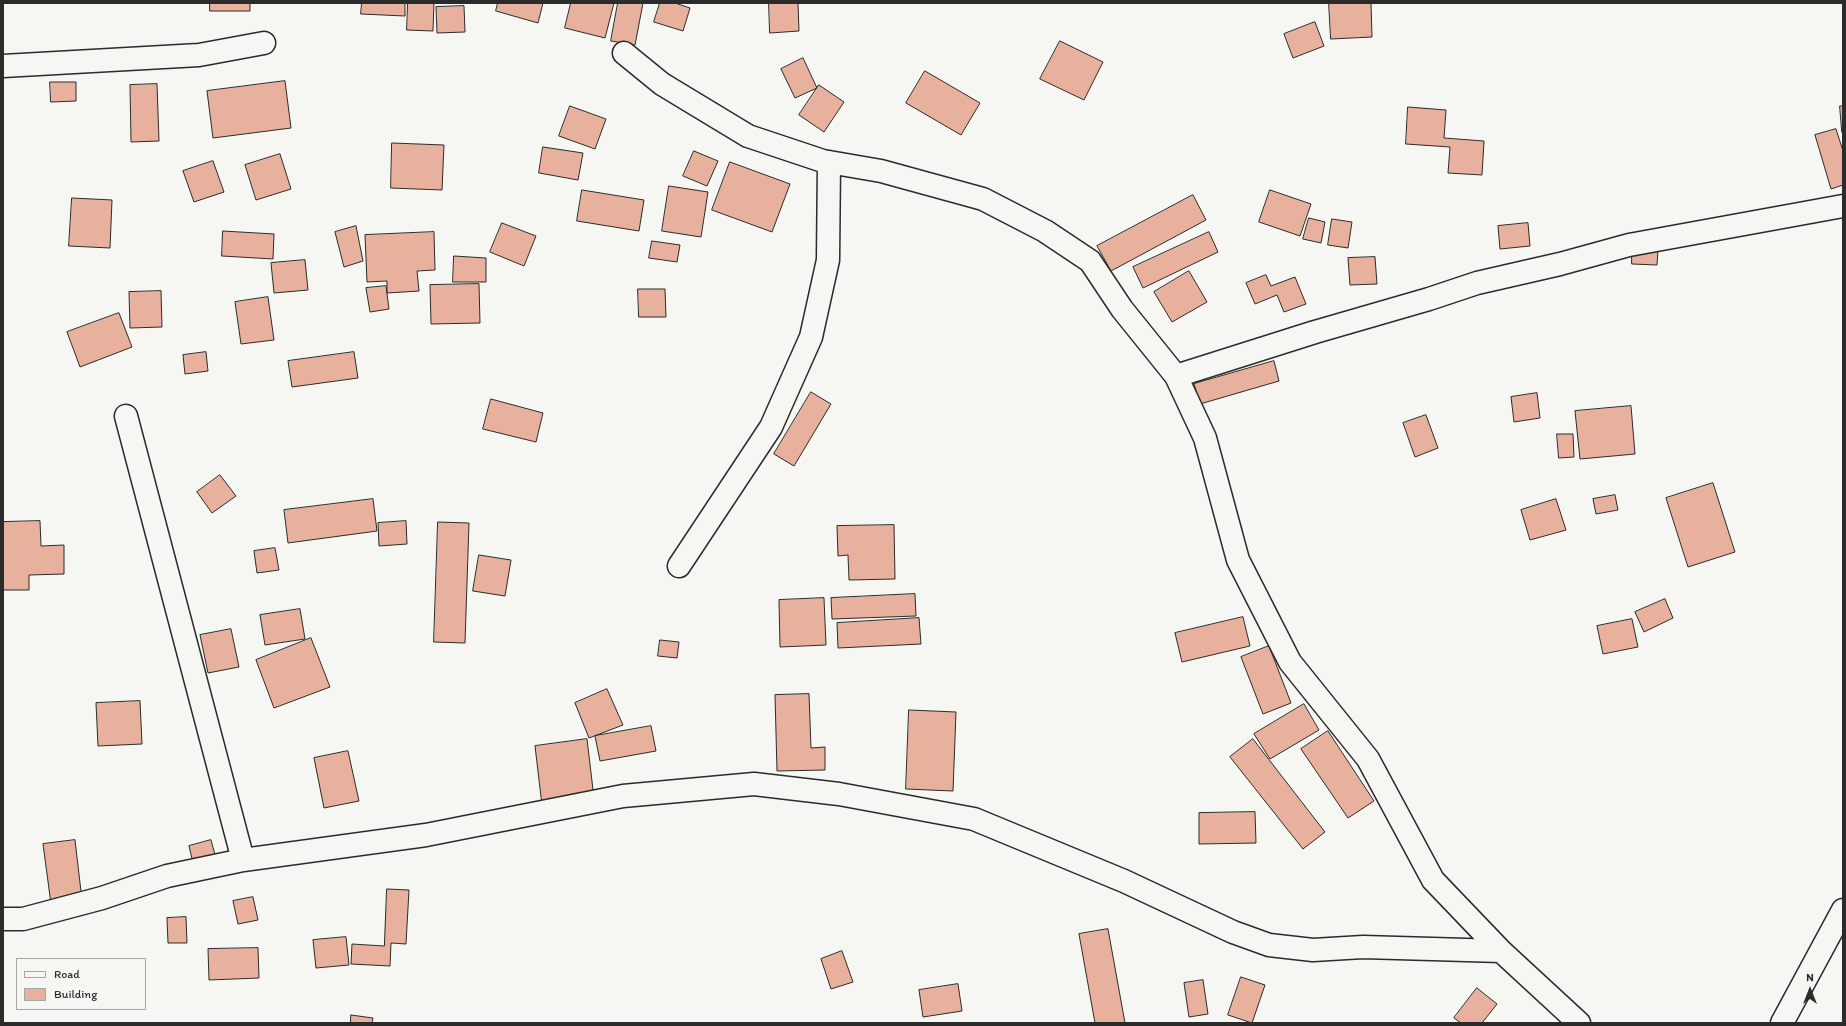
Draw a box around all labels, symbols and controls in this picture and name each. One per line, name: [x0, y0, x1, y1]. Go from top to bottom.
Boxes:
legend: [16, 958, 146, 1010]
text: Road: [54, 967, 80, 981]
north arrow: [1790, 970, 1830, 1010]
text: N: [1806, 971, 1814, 984]
text: Building: [54, 987, 97, 1001]

